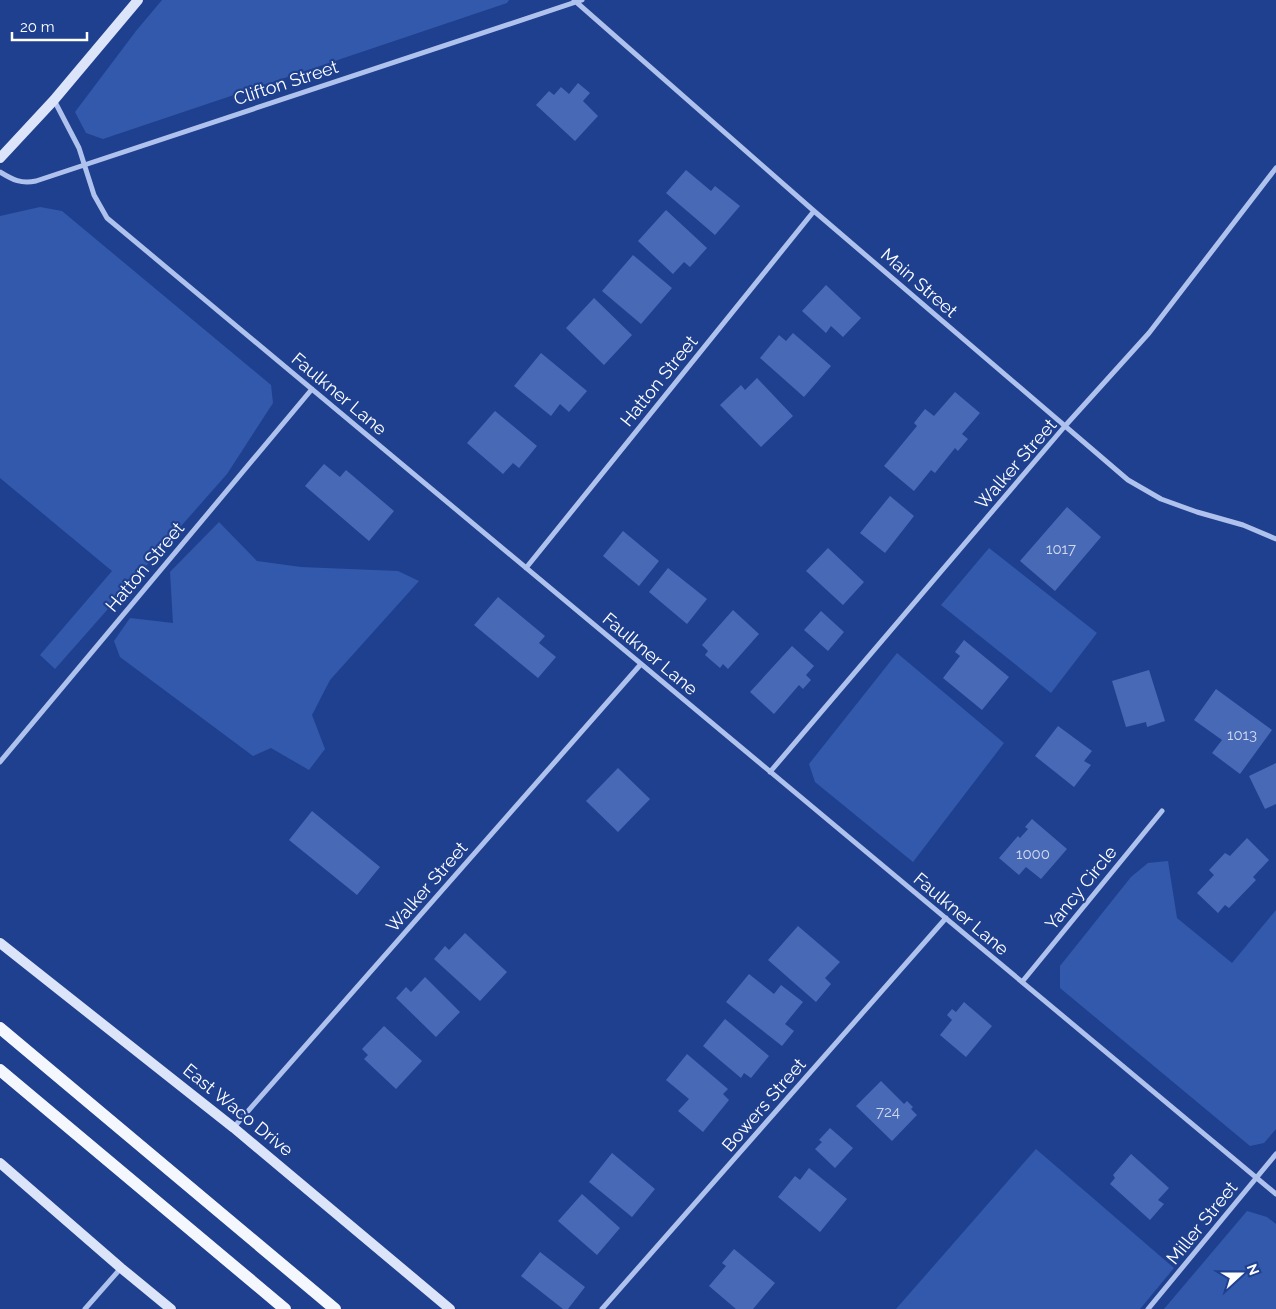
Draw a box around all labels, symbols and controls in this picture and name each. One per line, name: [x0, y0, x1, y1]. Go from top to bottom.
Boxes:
scale bar: [12, 10, 88, 42]
text: 20 m: [20, 18, 55, 36]
street label: Clifton Street: [231, 56, 341, 109]
street label: Main Street: [877, 244, 962, 322]
street label: Hatton Street: [616, 331, 702, 430]
street label: Faulkner Lane: [288, 348, 391, 440]
street label: Walker Street: [971, 414, 1060, 513]
street label: Hatton Street: [101, 518, 188, 616]
house number: 1017: [1046, 540, 1076, 558]
street label: Faulkner Lane: [599, 608, 702, 700]
house number: 1013: [1227, 726, 1257, 744]
street label: Walker Street: [382, 837, 471, 936]
street label: Yancy Circle: [1040, 841, 1121, 934]
house number: 1000: [1016, 845, 1050, 863]
street label: Faulkner Lane: [910, 868, 1013, 960]
street label: Bowers Street: [717, 1054, 810, 1156]
street label: East Waco Drive: [179, 1059, 298, 1161]
house number: 724: [876, 1103, 900, 1121]
street label: Miller Street: [1162, 1177, 1241, 1268]
north arrow: [1216, 1249, 1266, 1299]
text: N: [1244, 1261, 1263, 1277]

